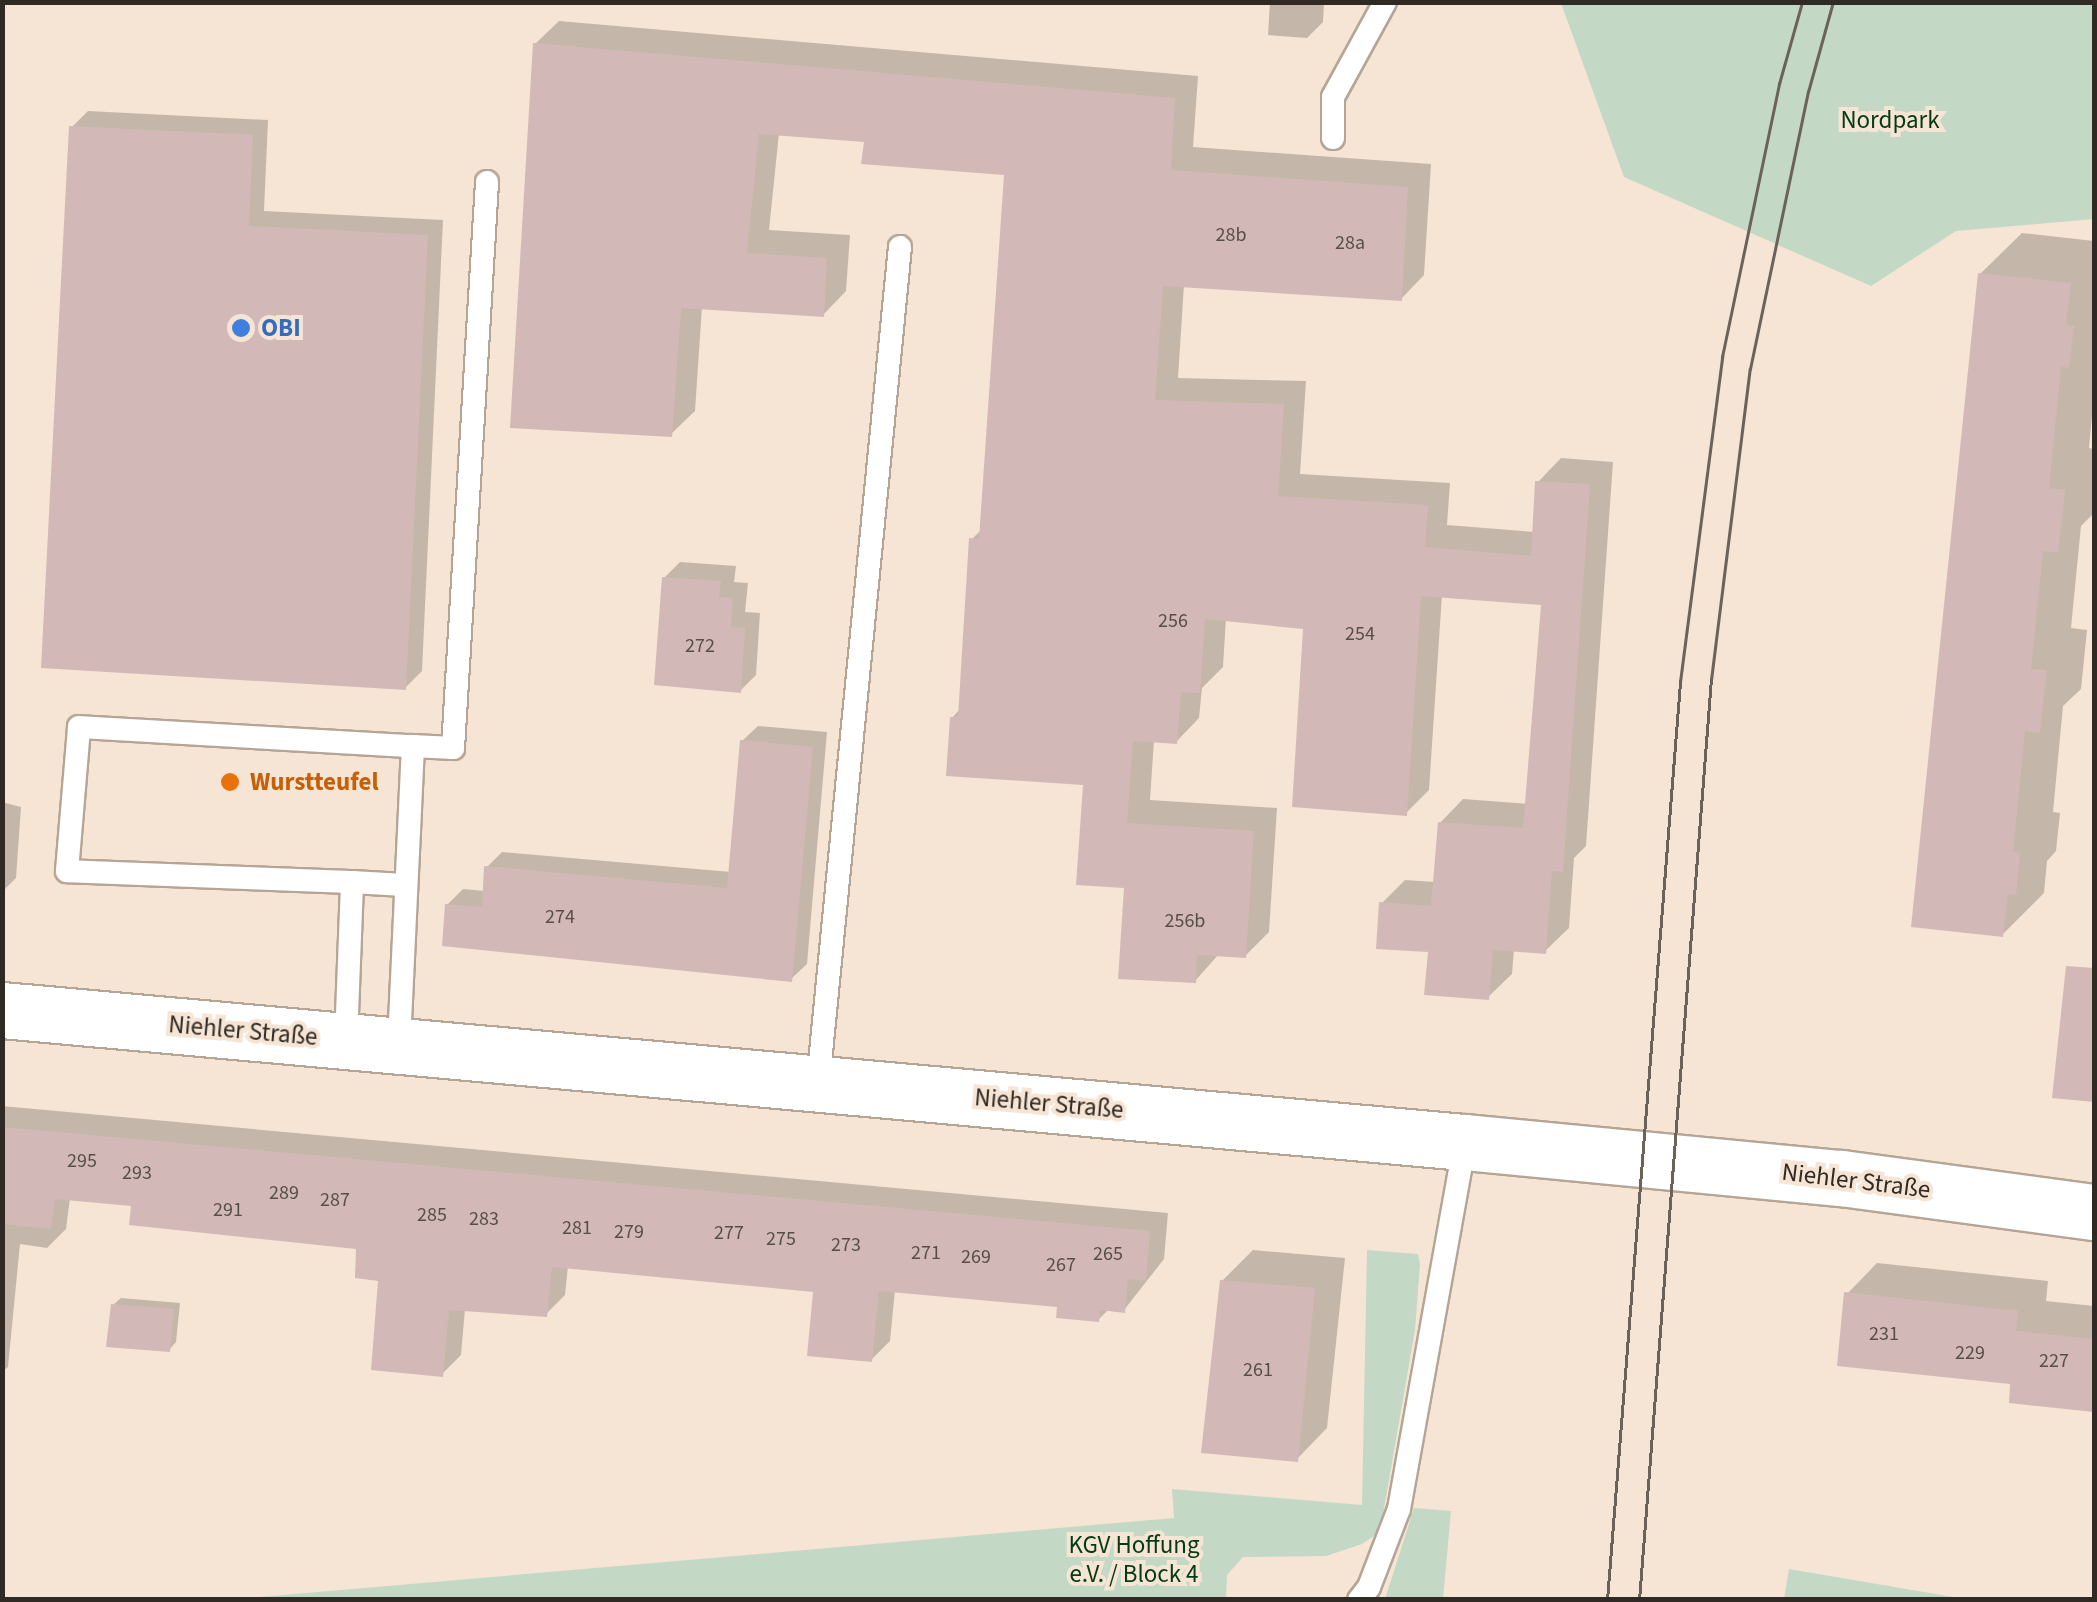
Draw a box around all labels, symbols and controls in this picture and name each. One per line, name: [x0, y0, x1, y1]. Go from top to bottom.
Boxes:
park label: Nordpark: [1840, 105, 1940, 135]
house number: 28b: [1216, 223, 1246, 247]
house number: 28a: [1335, 231, 1365, 255]
place label: OBI: [261, 313, 301, 343]
marker: OBI: [230, 317, 252, 339]
house number: 256: [1158, 609, 1188, 633]
house number: 254: [1345, 622, 1375, 646]
house number: 272: [685, 634, 715, 658]
place label: Wurstteufel: [250, 767, 379, 797]
marker: Wurstteufel: [219, 771, 241, 793]
house number: 274: [545, 905, 575, 929]
house number: 256b: [1165, 909, 1205, 933]
street label: Niehler Straße: [167, 1010, 319, 1052]
street label: Niehler Straße: [973, 1083, 1125, 1125]
house number: 295: [67, 1149, 97, 1173]
street label: Niehler Straße: [1780, 1157, 1932, 1205]
house number: 293: [122, 1161, 152, 1185]
house number: 289: [269, 1181, 299, 1205]
house number: 287: [320, 1188, 350, 1212]
house number: 291: [213, 1198, 243, 1222]
house number: 285: [417, 1203, 447, 1227]
house number: 283: [469, 1207, 499, 1231]
house number: 281: [562, 1216, 592, 1240]
house number: 279: [614, 1220, 644, 1244]
house number: 277: [714, 1221, 744, 1245]
house number: 275: [766, 1227, 796, 1251]
house number: 273: [831, 1233, 861, 1257]
house number: 271: [911, 1241, 941, 1265]
house number: 265: [1093, 1242, 1123, 1266]
house number: 269: [961, 1245, 991, 1269]
house number: 267: [1046, 1253, 1076, 1277]
house number: 231: [1869, 1322, 1899, 1346]
house number: 229: [1955, 1341, 1985, 1365]
house number: 227: [2039, 1349, 2069, 1373]
house number: 261: [1243, 1358, 1273, 1382]
park label: KGV Hoffung e.V. / Block 4: [1068, 1531, 1200, 1590]

